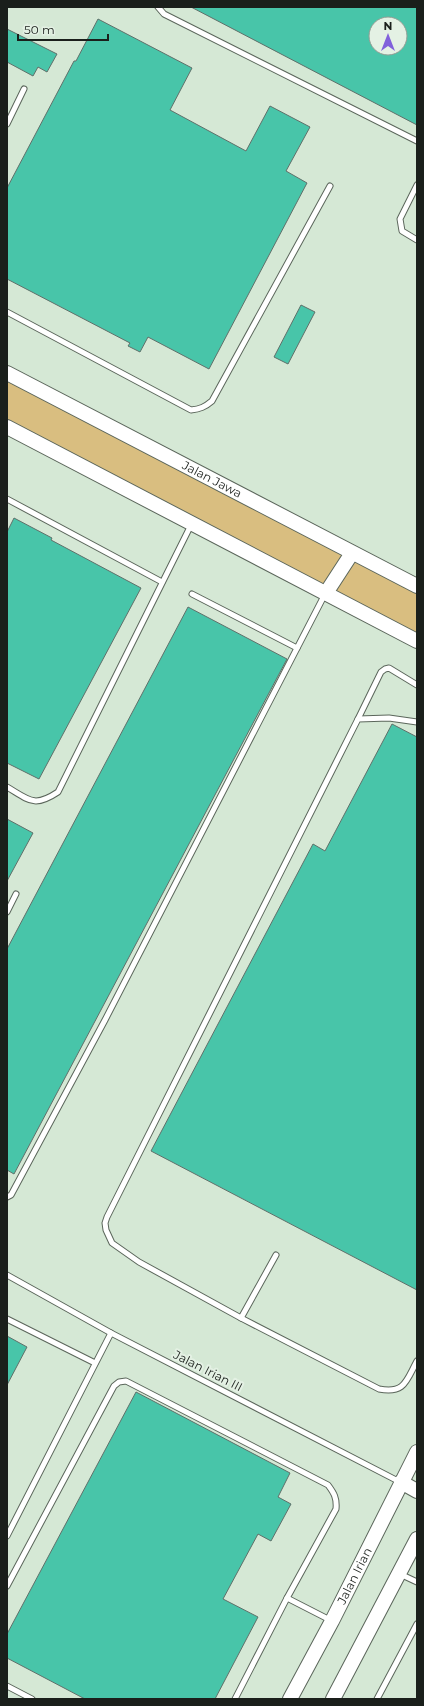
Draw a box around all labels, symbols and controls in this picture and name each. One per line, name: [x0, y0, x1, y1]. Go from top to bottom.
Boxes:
scale bar: [18, 16, 108, 42]
north arrow: [368, 16, 408, 56]
text: N: [384, 19, 392, 33]
text: 50 m: [24, 22, 55, 37]
street label: Jalan Jawa: [179, 457, 245, 501]
street label: Jalan Irian III: [170, 1346, 245, 1394]
street label: Jalan Irian: [333, 1545, 375, 1607]

